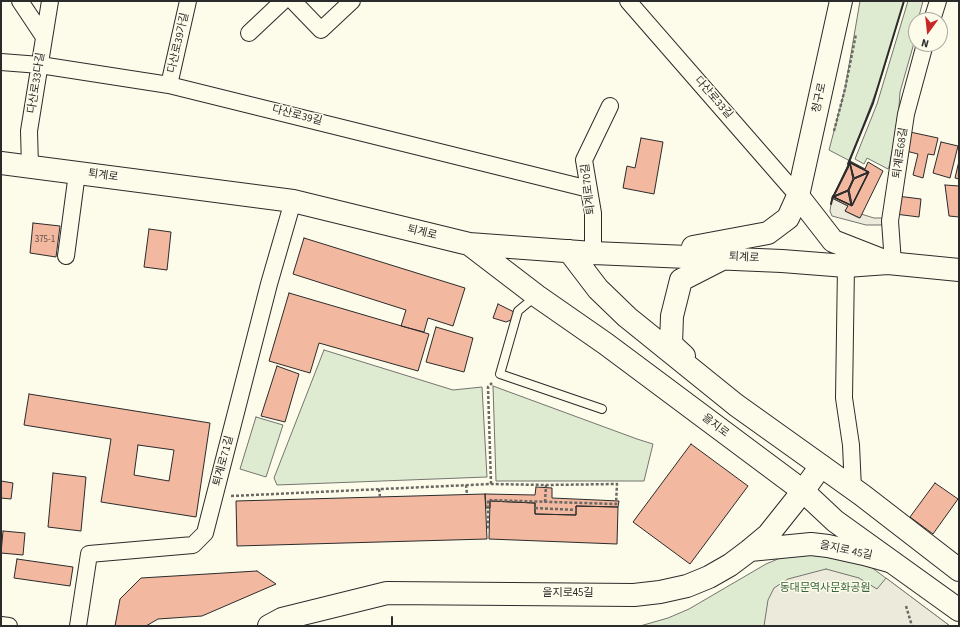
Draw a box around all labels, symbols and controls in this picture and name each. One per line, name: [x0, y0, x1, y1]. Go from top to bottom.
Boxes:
street label: 다산로39가길: [166, 12, 192, 74]
north arrow: [908, 12, 948, 52]
text: N: [920, 35, 931, 51]
street label: 다산로33다길: [26, 52, 48, 114]
street label: 다산로33길: [691, 74, 735, 122]
street label: 청구로: [810, 82, 830, 114]
street label: 다산로39길: [270, 103, 324, 129]
street label: 퇴계로68길: [891, 127, 911, 179]
street label: 퇴계로70길: [579, 163, 599, 215]
street label: 퇴계로: [87, 167, 119, 185]
street label: 퇴계로: [406, 223, 438, 243]
house number: 375-1: [35, 235, 55, 245]
street label: 퇴계로: [728, 251, 760, 265]
street label: 을지로: [699, 412, 731, 440]
street label: 퇴계로71길: [211, 434, 237, 488]
street label: 을지로 45길: [818, 539, 874, 563]
park label: 동대문역사문화공원: [779, 582, 871, 596]
street label: 을지로45길: [542, 587, 594, 601]

